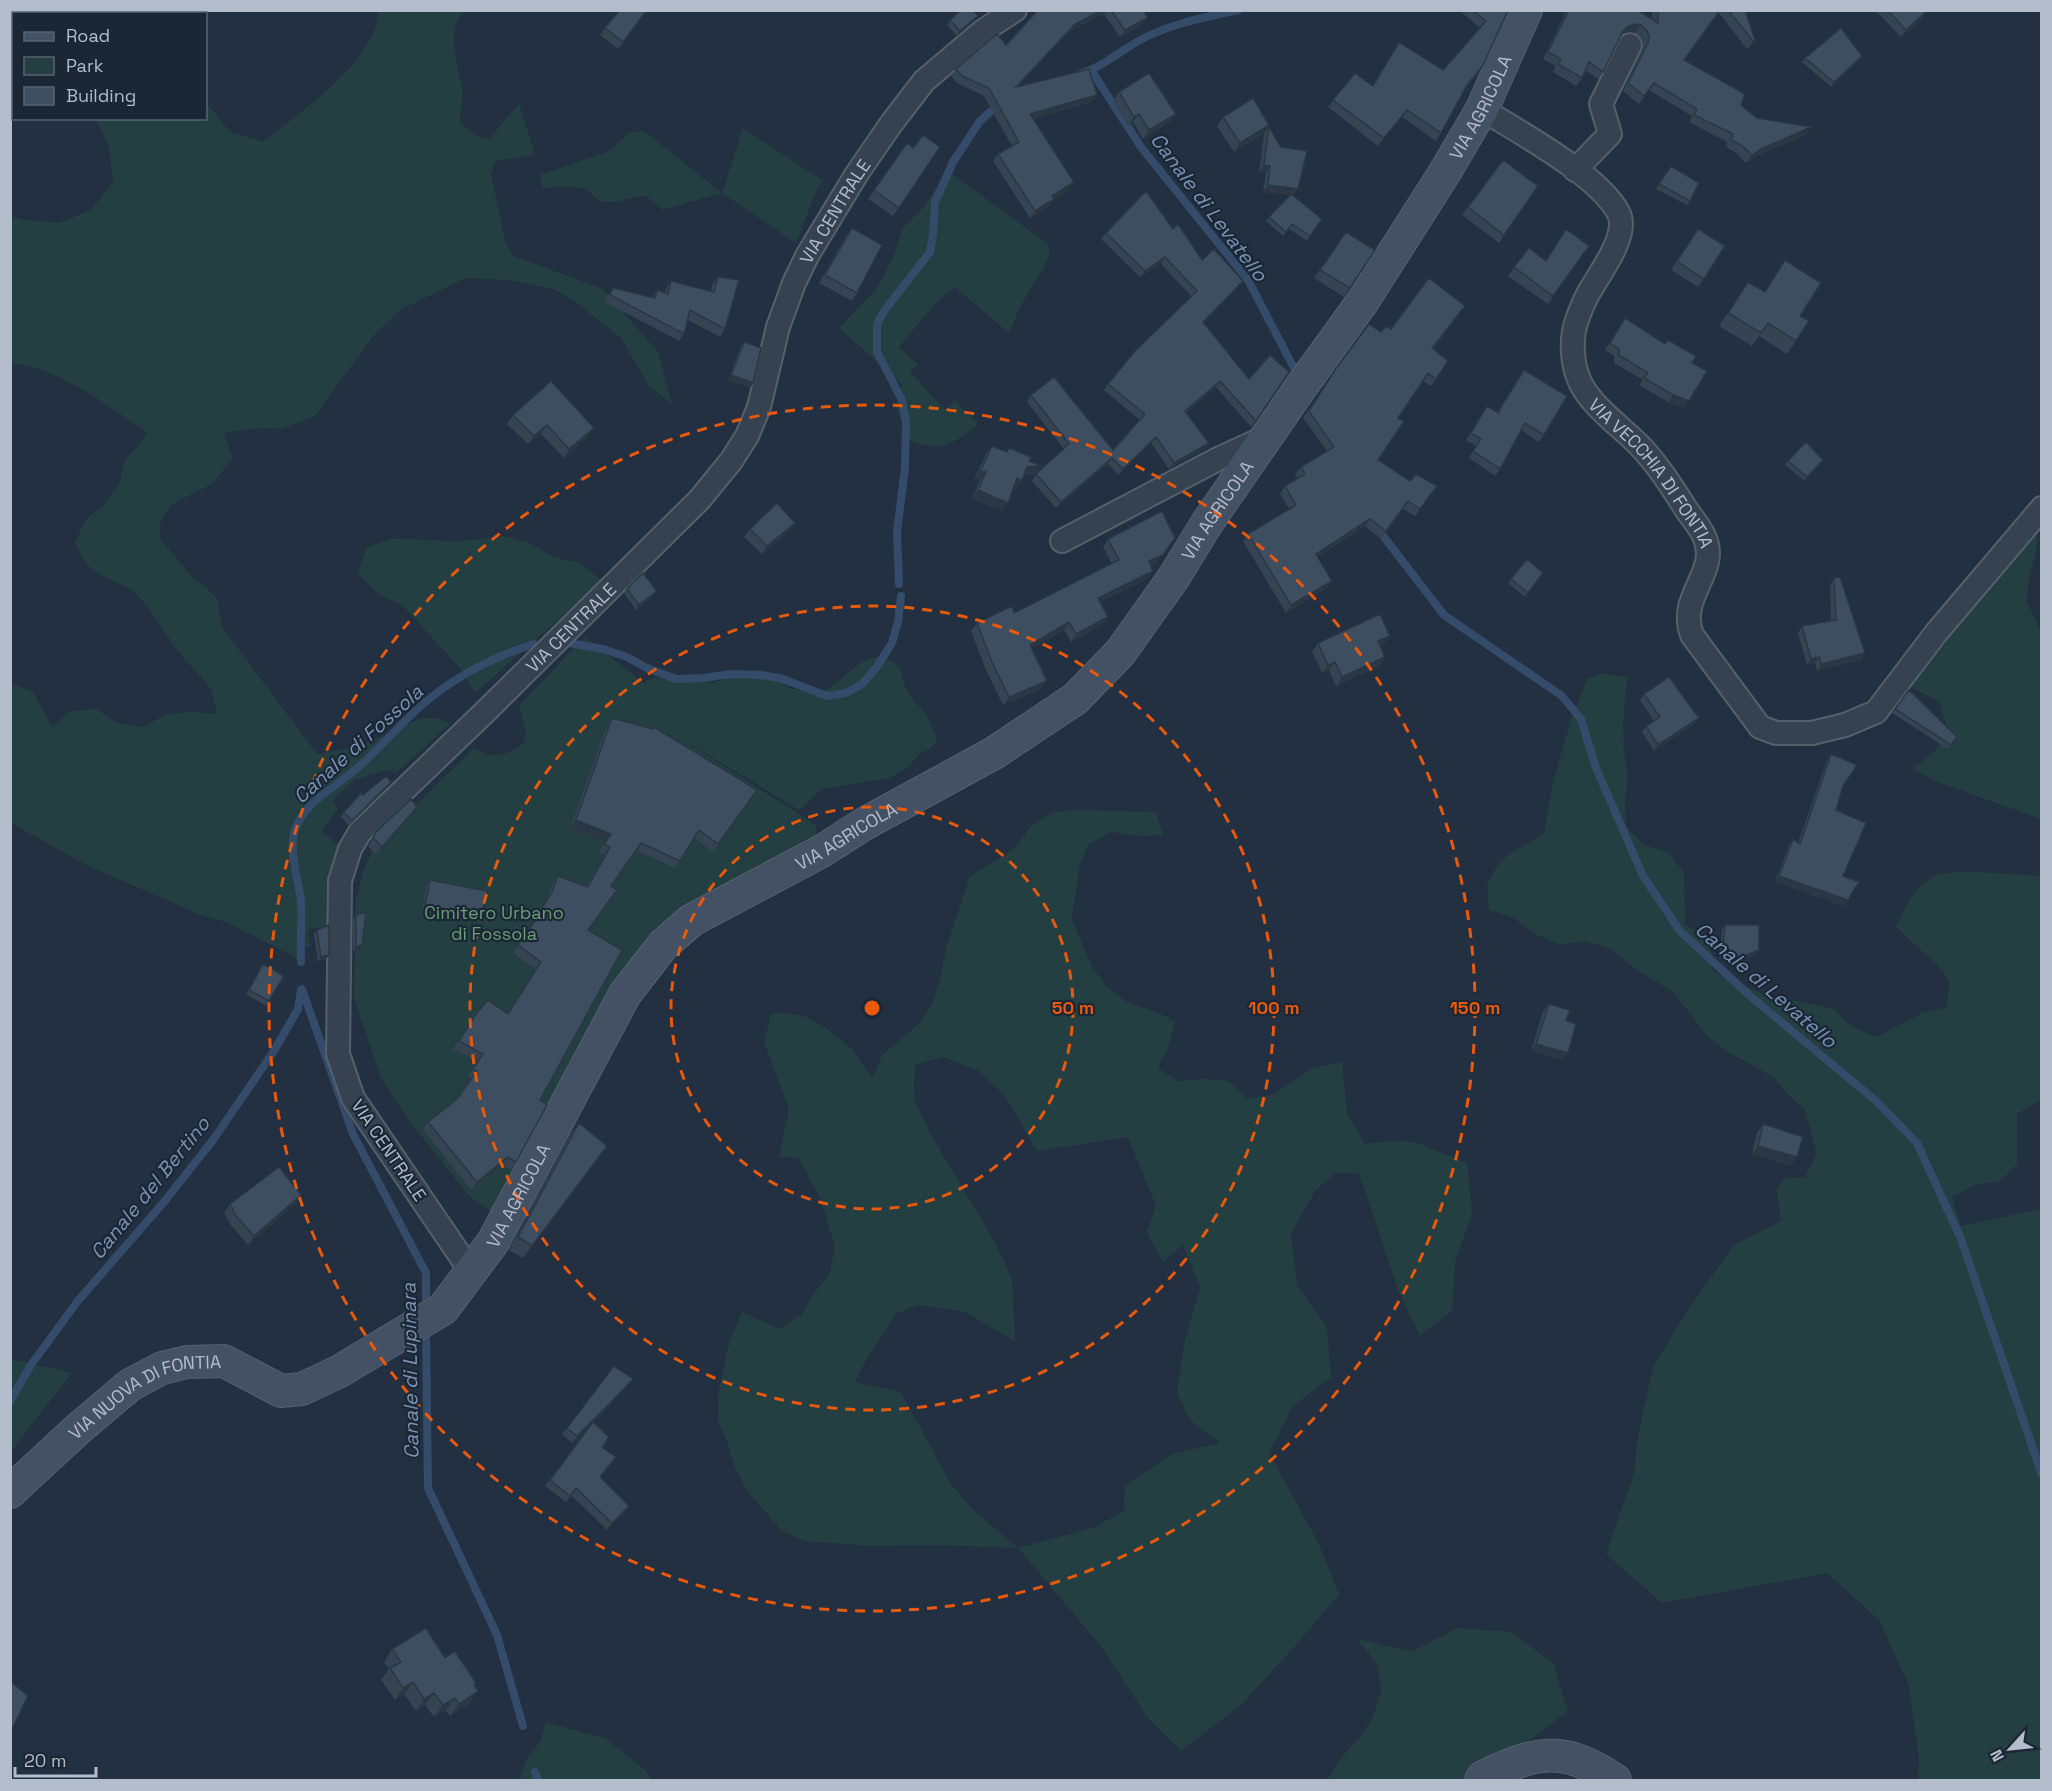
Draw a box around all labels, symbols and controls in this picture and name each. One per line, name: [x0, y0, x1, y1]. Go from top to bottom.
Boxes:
legend: [12, 12, 207, 120]
text: Road: [66, 24, 110, 47]
street label: VIA AGRICOLA: [1444, 51, 1516, 163]
text: Park: [66, 54, 104, 77]
text: Building: [66, 84, 136, 107]
water label: Canale di Levatello: [1145, 128, 1274, 287]
street label: VIA CENTRALE: [794, 154, 875, 267]
street label: VIA VECCHIA DI FONTIA: [1584, 393, 1719, 551]
street label: VIA AGRICOLA: [1176, 456, 1258, 564]
street label: VIA CENTRALE: [520, 578, 621, 677]
water label: Canale di Fossola: [288, 679, 429, 809]
street label: VIA AGRICOLA: [791, 797, 901, 875]
park label: Cimitero Urbano di Fossola: [424, 901, 564, 945]
water label: Canale di Levatello: [1690, 916, 1843, 1054]
text: 50 m: [1052, 996, 1094, 1019]
text: 100 m: [1248, 996, 1300, 1019]
text: 150 m: [1450, 996, 1500, 1019]
centre of rings: [862, 998, 882, 1018]
street label: VIA CENTRALE: [346, 1095, 432, 1205]
water label: Canale del Bertino: [84, 1111, 216, 1265]
street label: VIA AGRICOLA: [481, 1139, 555, 1251]
water label: Canale di Lupinara: [395, 1282, 425, 1459]
street label: VIA NUOVA DI FONTIA: [63, 1350, 221, 1444]
north arrow: [1980, 1719, 2040, 1779]
scale bar: [15, 1740, 96, 1778]
text: N: [1985, 1746, 2009, 1765]
text: 20 m: [24, 1749, 67, 1772]

